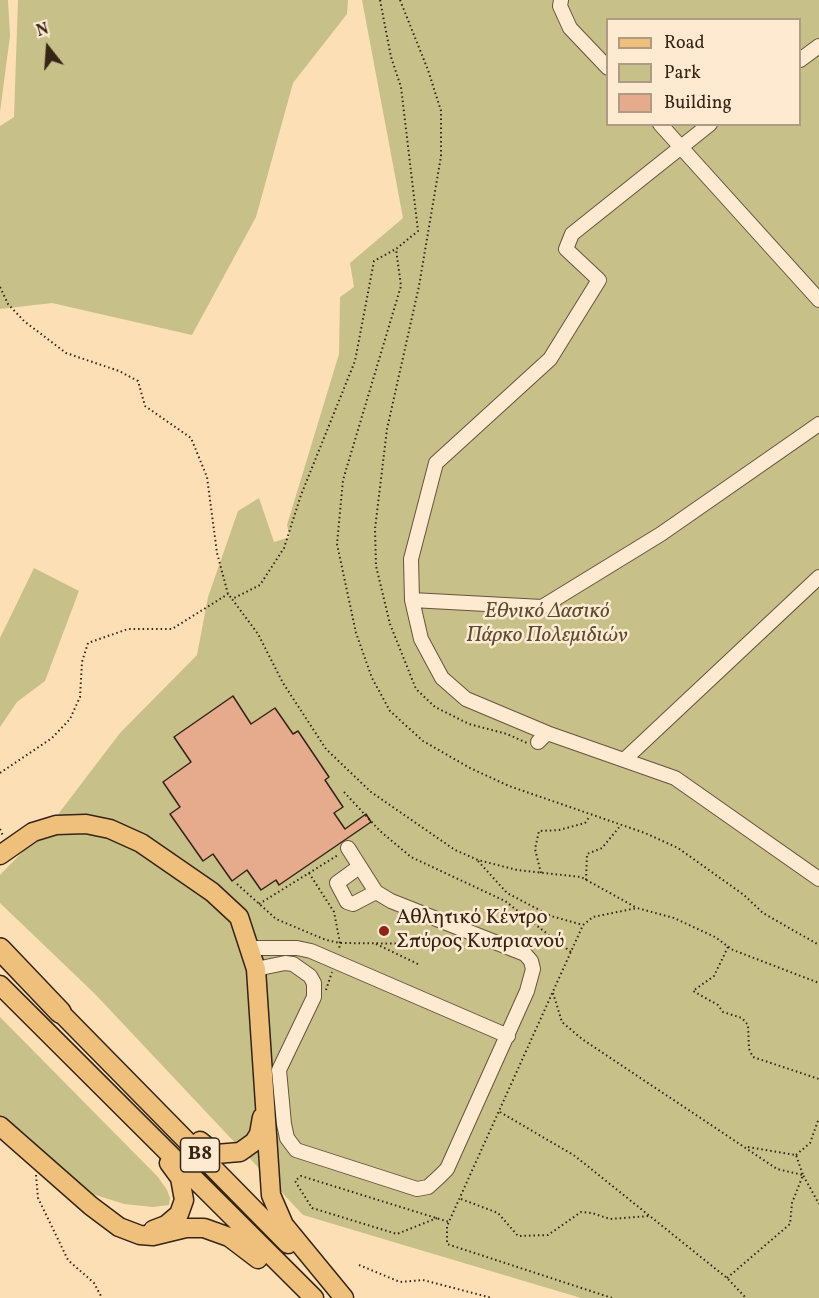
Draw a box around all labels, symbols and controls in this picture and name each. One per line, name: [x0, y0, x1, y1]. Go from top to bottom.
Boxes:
north arrow: [18, 18, 78, 78]
legend: [606, 18, 801, 126]
text: N: [34, 19, 52, 43]
text: Road: [664, 31, 705, 56]
text: Park: [664, 61, 701, 86]
text: Building: [664, 91, 732, 116]
park label: Εθνικό Δασικό Πάρκο Πολεμιδιών: [466, 600, 628, 650]
place label: Αθλητικό Κέντρο Σπύρος Κυπριανού: [396, 906, 564, 956]
marker: Αθλητικό Κέντρο Σπύρος Κυπριανού: [377, 924, 391, 938]
road number: B8: [180, 1138, 220, 1172]

